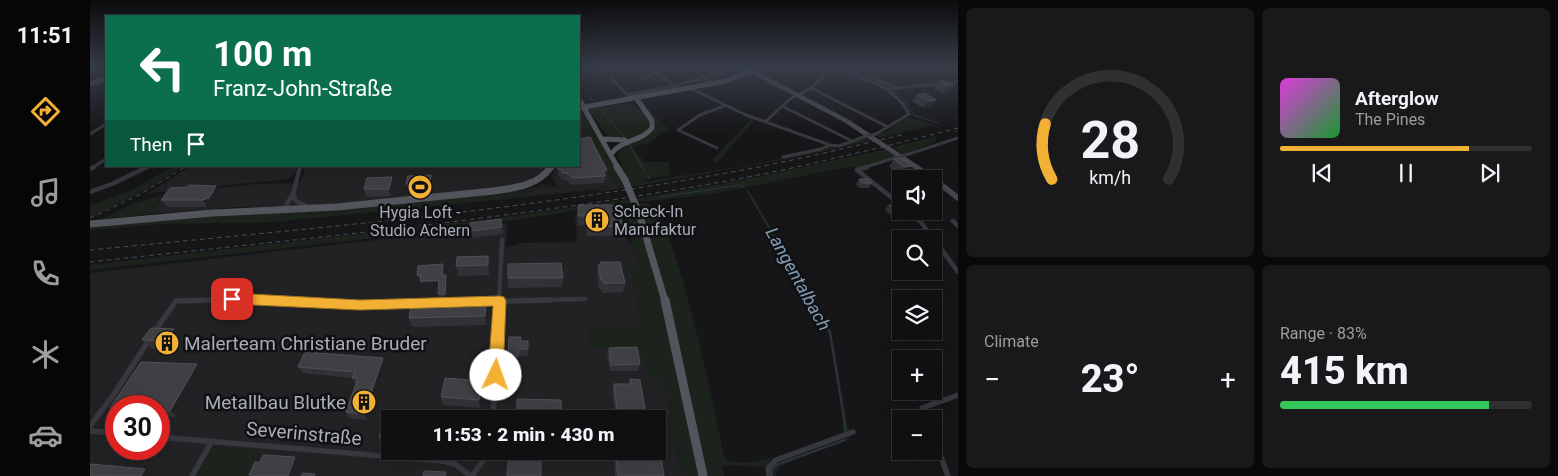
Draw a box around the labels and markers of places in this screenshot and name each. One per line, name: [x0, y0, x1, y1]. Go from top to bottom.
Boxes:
sports icon: Hygia Loft - Studio Achern: [407, 174, 433, 200]
place label: Scheck-In Manufaktur: [614, 202, 697, 239]
place label: Hygia Loft - Studio Achern: [370, 203, 470, 240]
building icon: Scheck-In Manufaktur: [584, 207, 610, 233]
pin: [211, 278, 253, 320]
building icon: Malerteam Christiane Bruder: [154, 330, 180, 356]
place label: Malerteam Christiane Bruder: [184, 332, 427, 355]
building icon: Metallbau Blutke: [351, 389, 377, 415]
place label: Metallbau Blutke: [205, 391, 346, 414]

